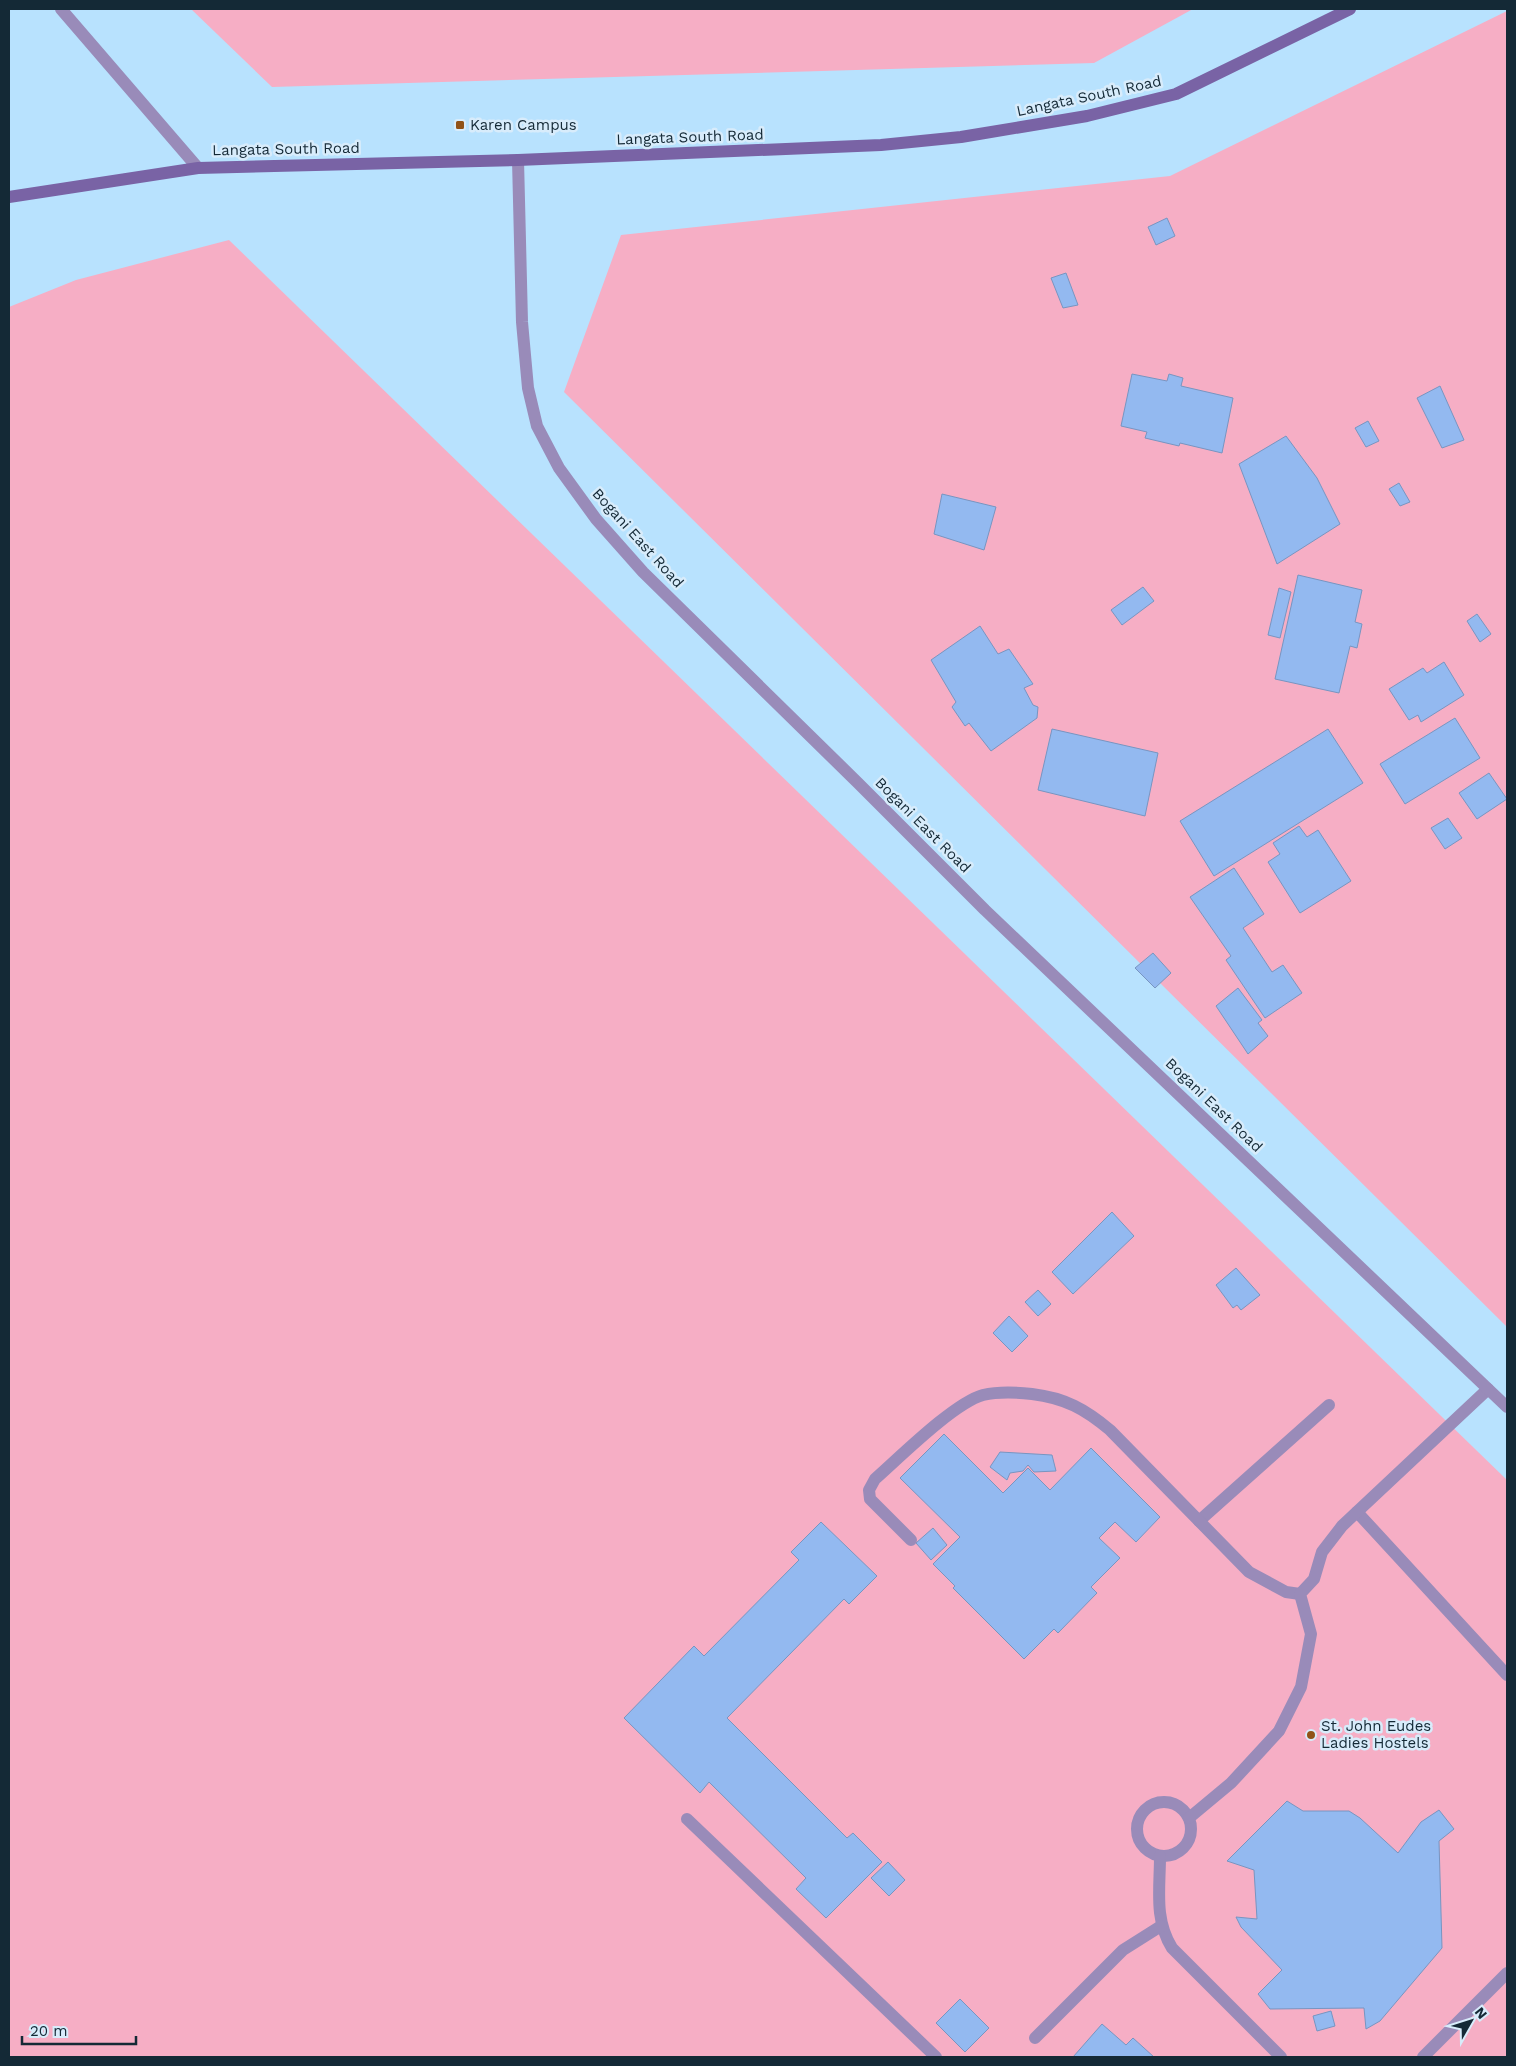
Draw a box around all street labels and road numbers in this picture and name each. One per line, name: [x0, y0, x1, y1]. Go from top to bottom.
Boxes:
street label: Langata South Road: [1015, 72, 1163, 120]
street label: Langata South Road: [616, 125, 764, 149]
street label: Langata South Road: [212, 139, 360, 159]
street label: Bogani East Road: [589, 485, 687, 591]
street label: Bogani East Road: [872, 774, 974, 876]
street label: Bogani East Road: [1162, 1054, 1266, 1156]

